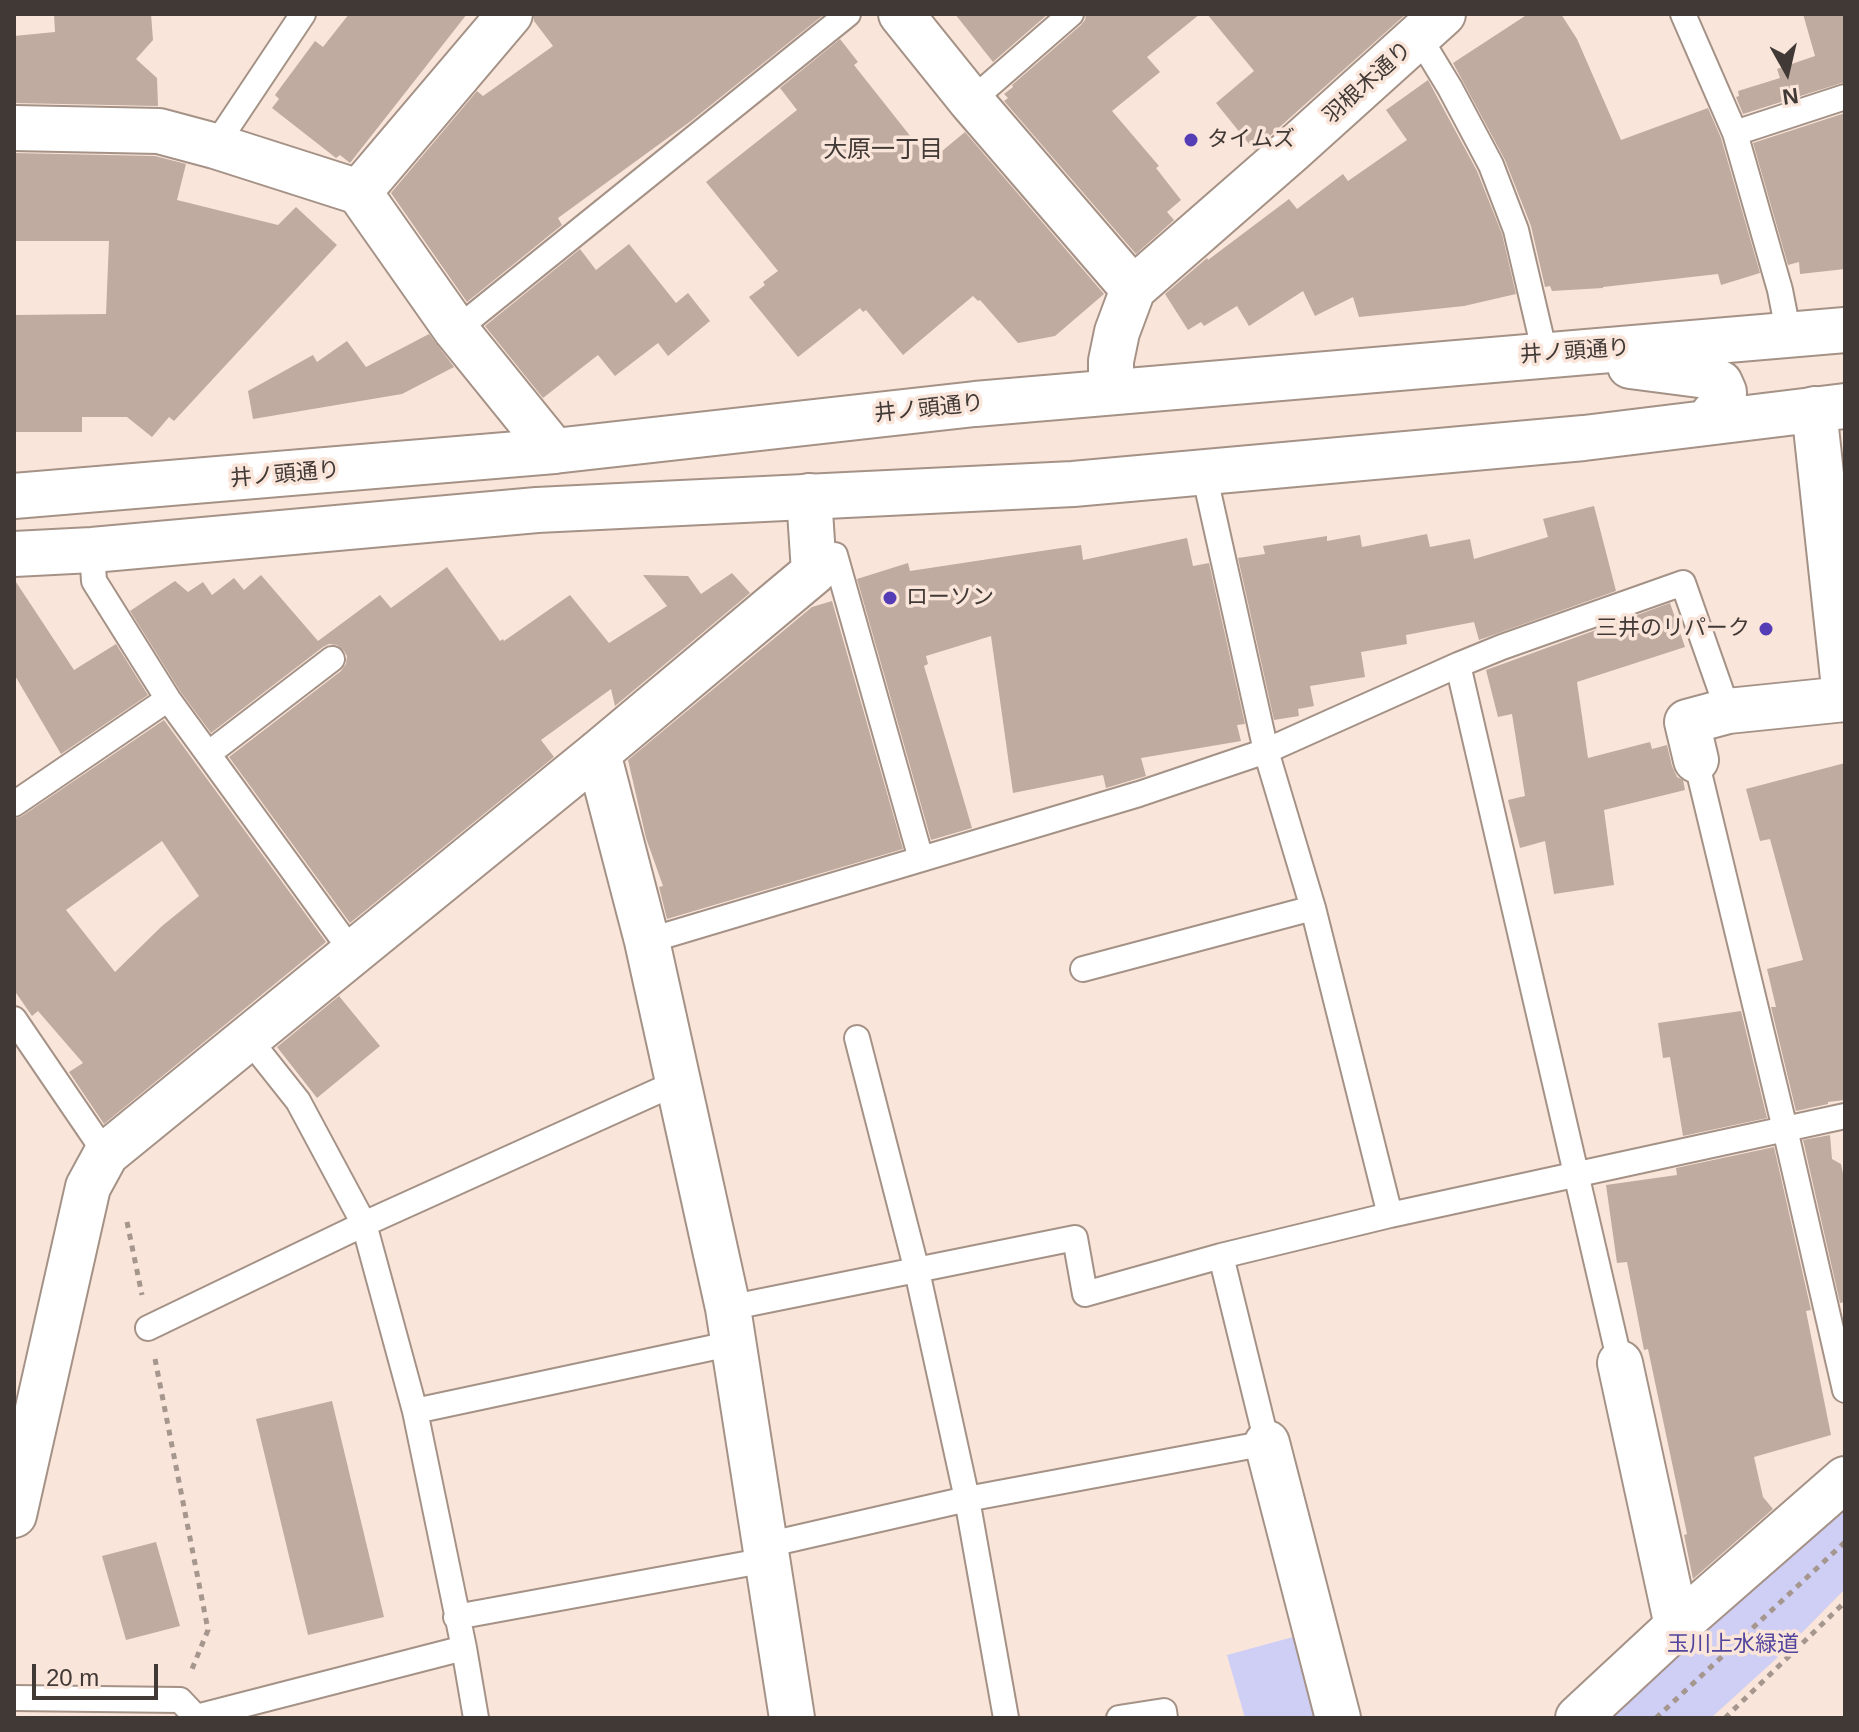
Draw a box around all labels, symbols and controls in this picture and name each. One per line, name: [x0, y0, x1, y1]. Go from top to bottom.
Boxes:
north arrow: [1747, 32, 1827, 112]
street label: 羽根木通り: [1318, 36, 1418, 130]
text: N: [1781, 83, 1800, 110]
place label: タイムズ: [1207, 127, 1295, 153]
marker: タイムズ: [1182, 131, 1200, 149]
district label: 大原一丁目: [823, 136, 943, 164]
street label: 井ノ頭通り: [1519, 335, 1631, 369]
street label: 井ノ頭通り: [873, 390, 985, 428]
street label: 井ノ頭通り: [229, 457, 341, 493]
place label: ローソン: [906, 585, 994, 611]
marker: ローソン: [881, 589, 899, 607]
place label: 三井のリパーク: [1596, 616, 1750, 642]
marker: 三井のリパーク: [1757, 620, 1775, 638]
park label: 玉川上水緑道: [1667, 1632, 1799, 1658]
scale bar: [36, 1648, 162, 1698]
text: 20 m: [46, 1664, 99, 1691]

